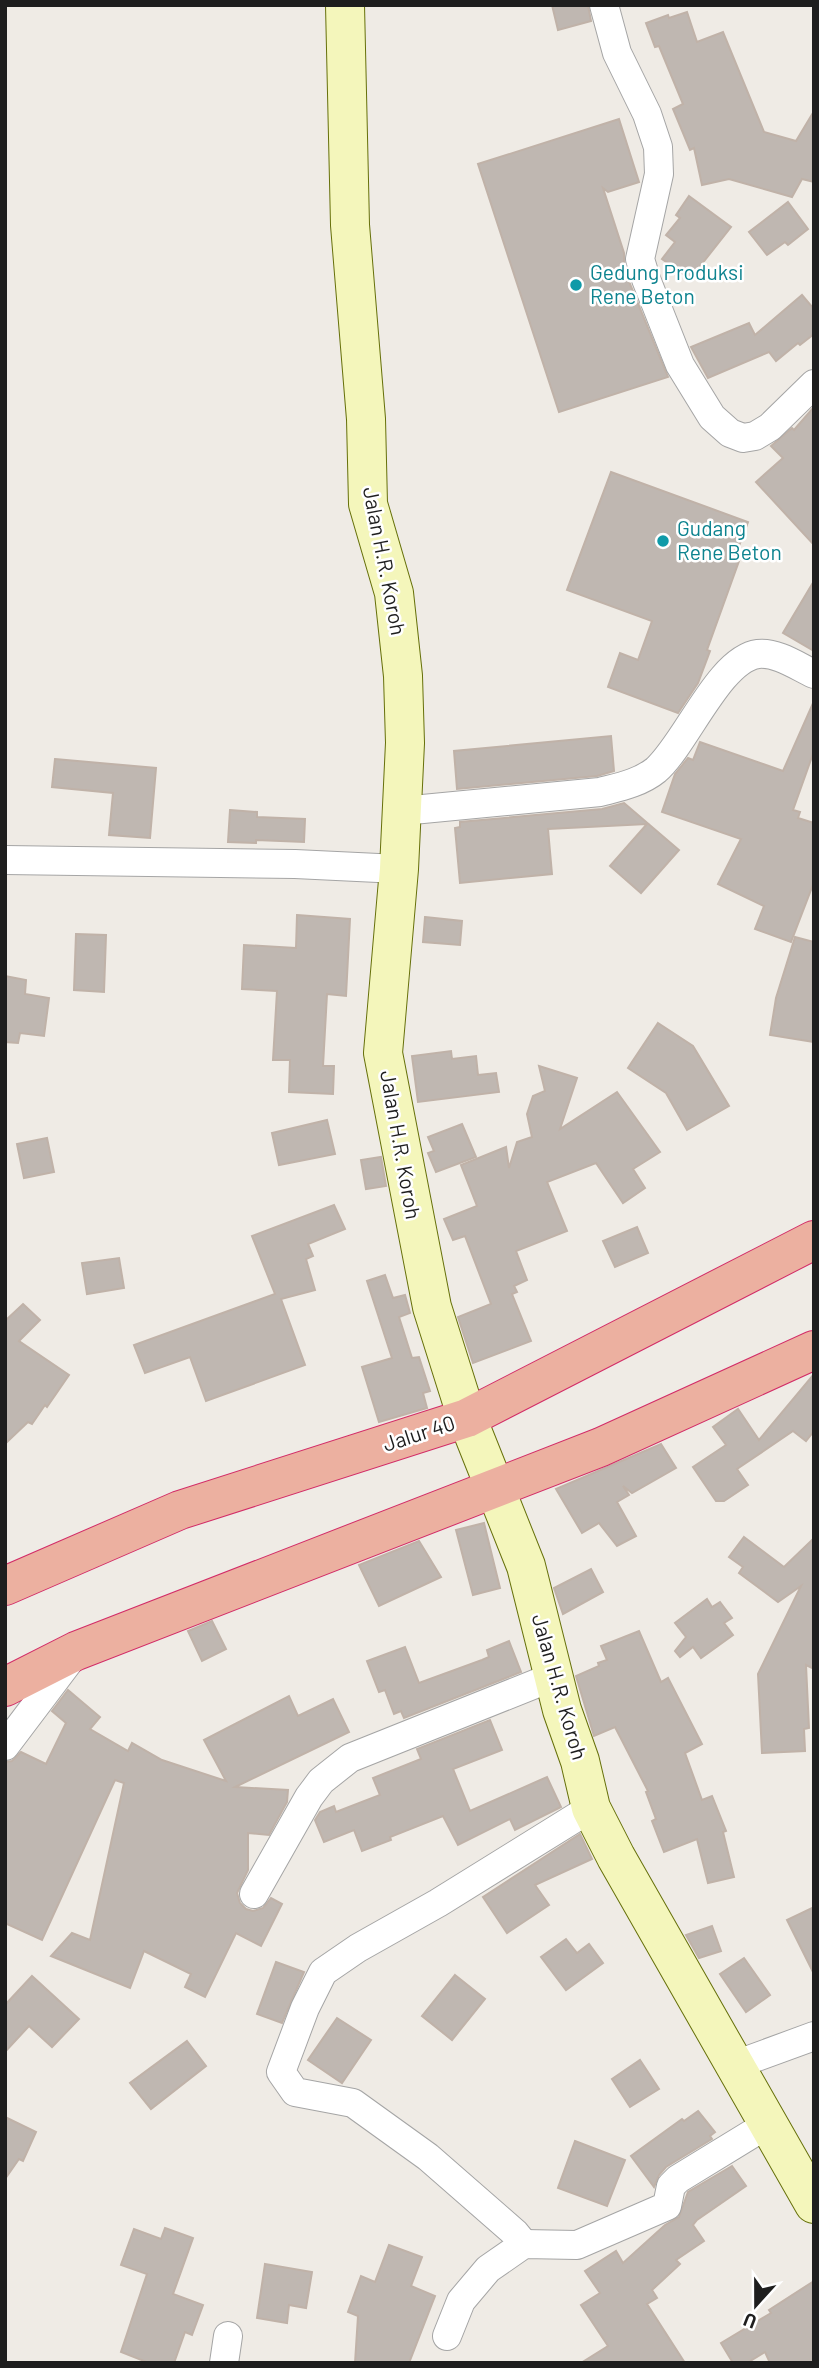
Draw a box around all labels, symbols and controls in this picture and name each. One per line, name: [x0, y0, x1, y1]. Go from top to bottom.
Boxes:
place label: Gedung Produksi Rene Beton: [590, 259, 744, 308]
marker: Gedung Produksi Rene Beton: [568, 277, 584, 293]
street label: Jalan H.R. Koroh: [359, 484, 412, 637]
place label: Gudang Rene Beton: [677, 515, 782, 564]
marker: Gudang Rene Beton: [655, 533, 671, 549]
street label: Jalan H.R. Koroh: [376, 1068, 427, 1221]
street label: Jalur 40: [379, 1409, 458, 1456]
street label: Jalan H.R. Koroh: [528, 1611, 593, 1762]
north arrow: [721, 2270, 791, 2340]
text: U: [740, 2308, 759, 2334]

